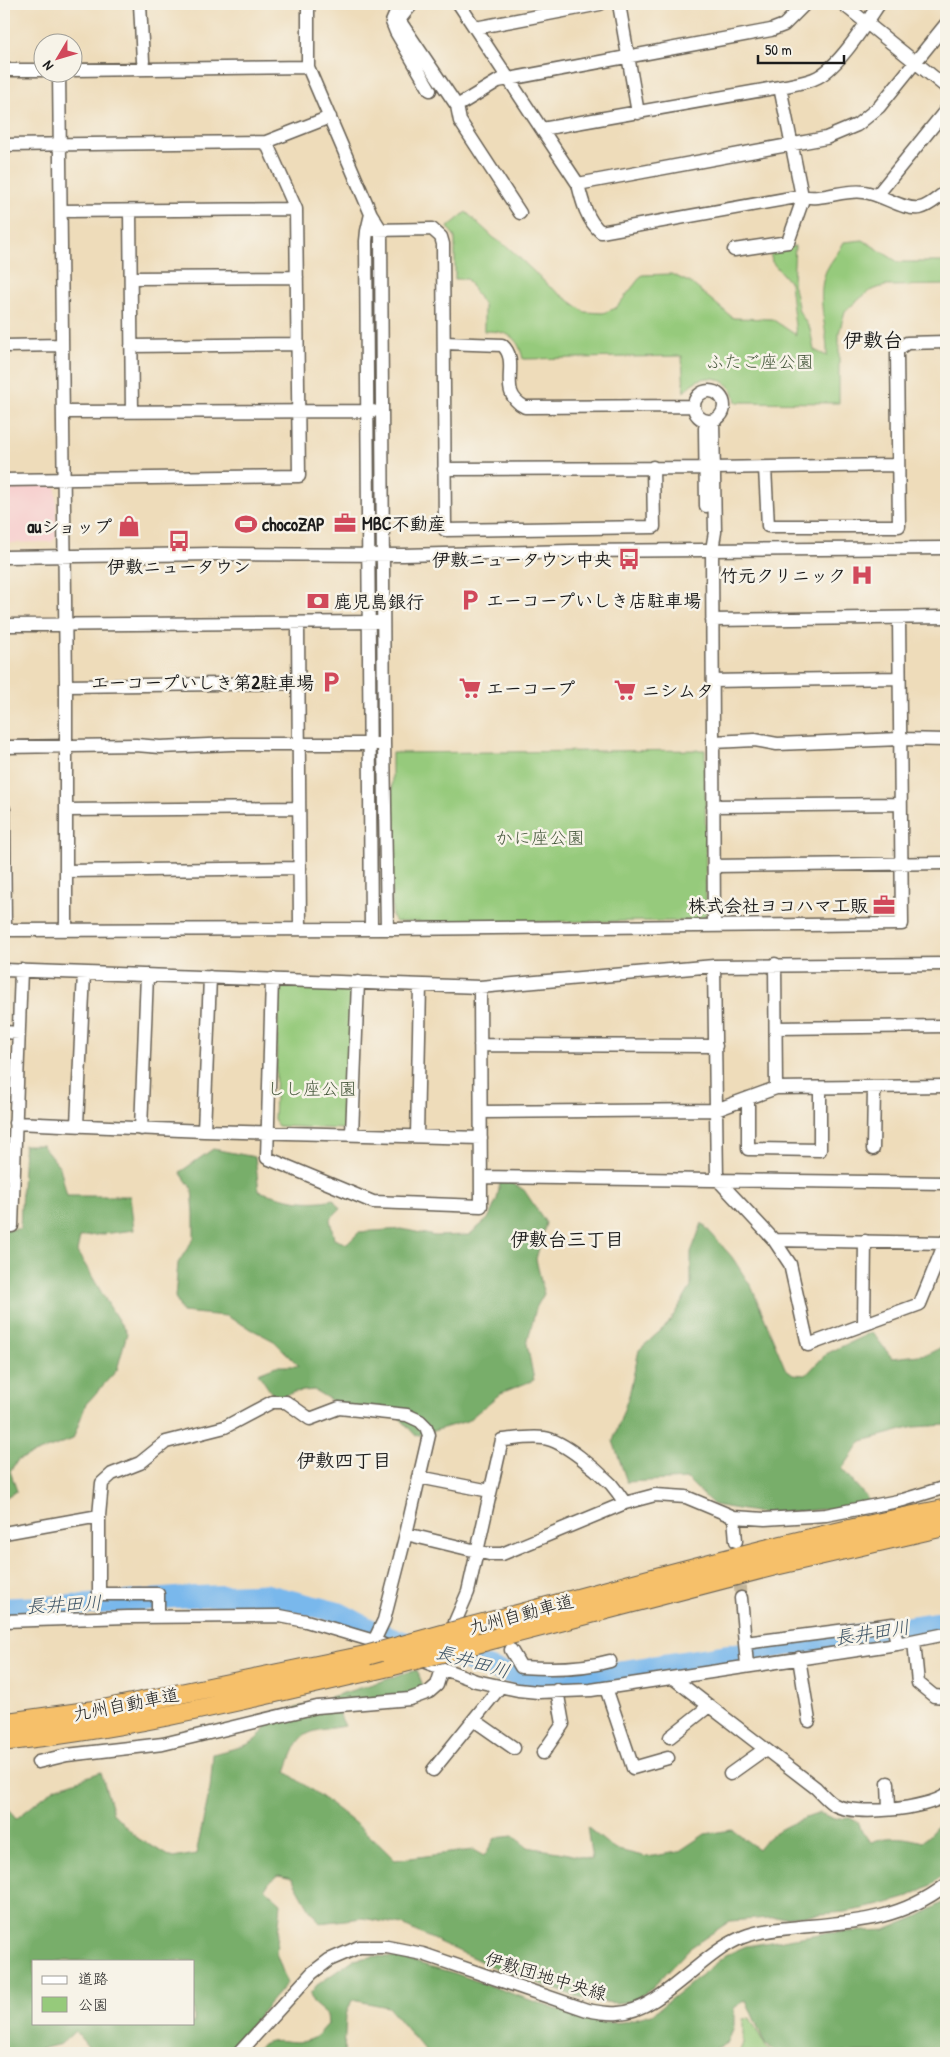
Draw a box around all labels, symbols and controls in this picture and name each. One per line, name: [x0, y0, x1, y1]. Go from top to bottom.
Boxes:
north arrow: [32, 32, 82, 82]
scale bar: [758, 32, 844, 64]
text: 50 m: [765, 39, 792, 60]
text: N: [37, 57, 57, 75]
district label: 伊敷台: [843, 326, 903, 353]
park label: ふたご座公園: [706, 349, 814, 374]
office icon: MBC不動産: [332, 510, 358, 536]
sports icon: chocoZAP: [233, 511, 259, 537]
place label: MBC不動産: [362, 511, 446, 536]
place label: chocoZAP: [262, 512, 325, 537]
shop icon: auショップ: [116, 513, 142, 539]
place label: auショップ: [27, 514, 112, 539]
bus stop icon: 伊敷ニュータウン: [166, 528, 192, 554]
bus stop icon: 伊敷ニュータウン中央: [616, 546, 642, 572]
place label: 伊敷ニュータウン中央: [432, 547, 612, 572]
place label: 伊敷ニュータウン: [107, 554, 251, 579]
hospital icon: 竹元クリニック: [849, 562, 875, 588]
place label: 竹元クリニック: [720, 563, 846, 588]
parking icon: エーコープいしき店駐車場: [457, 587, 483, 613]
bank icon: 鹿児島銀行: [305, 588, 331, 614]
place label: エーコープいしき店駐車場: [486, 588, 701, 613]
place label: 鹿児島銀行: [334, 589, 424, 614]
parking icon: エーコープいしき第2駐車場: [318, 669, 344, 695]
place label: エーコープいしき第2駐車場: [91, 670, 314, 695]
supermarket icon: エーコープ: [457, 675, 483, 701]
place label: エーコープ: [486, 676, 575, 701]
supermarket icon: ニシムタ: [612, 677, 638, 703]
place label: ニシムタ: [642, 678, 714, 703]
park label: かに座公園: [495, 825, 585, 850]
office icon: 株式会社ヨコハマ工販: [871, 892, 897, 918]
place label: 株式会社ヨコハマ工販: [688, 893, 868, 918]
park label: しし座公園: [267, 1076, 357, 1101]
district label: 伊敷台三丁目: [510, 1226, 624, 1252]
district label: 伊敷四丁目: [296, 1447, 392, 1473]
street label: 九州自動車道: [466, 1588, 576, 1640]
water label: 長井田川: [25, 1589, 103, 1619]
water label: 長井田川: [832, 1613, 912, 1651]
water label: 長井田川: [433, 1638, 513, 1684]
street label: 九州自動車道: [71, 1681, 181, 1727]
street label: 伊敷団地中央線: [482, 1946, 610, 2006]
legend: [32, 1960, 195, 2024]
text: 道路: [78, 1968, 108, 1989]
text: 公園: [78, 1994, 108, 2015]

